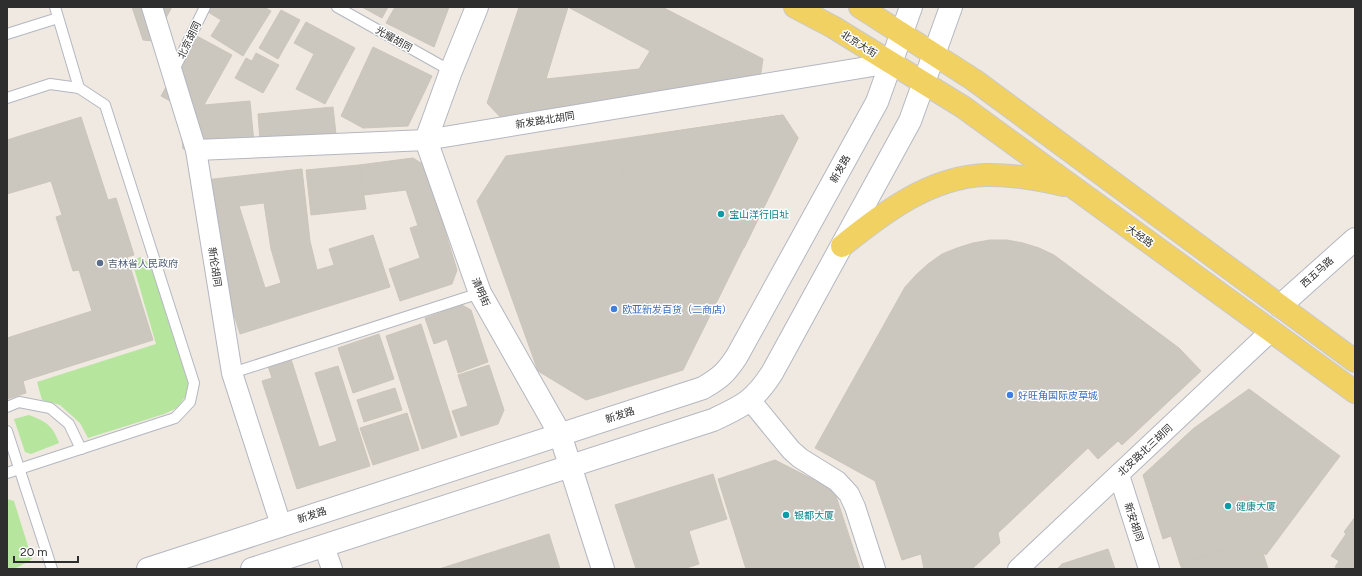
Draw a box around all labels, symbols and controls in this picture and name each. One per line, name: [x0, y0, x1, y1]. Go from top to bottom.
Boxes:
street label: 北京胡同: [174, 19, 204, 61]
street label: 光耀胡同: [373, 24, 415, 54]
street label: 北京大街: [839, 28, 879, 60]
street label: 新发路北胡同: [514, 109, 576, 131]
street label: 新发路: [827, 153, 853, 185]
place label: 宝山洋行旧址: [729, 208, 789, 221]
marker: 宝山洋行旧址: [716, 209, 726, 219]
street label: 大经路: [1124, 222, 1156, 250]
street label: 新伦胡同: [205, 246, 225, 288]
street label: 西五马路: [1298, 254, 1336, 290]
place label: 吉林省人民政府: [108, 257, 178, 270]
marker: 吉林省人民政府: [95, 258, 105, 268]
street label: 清明街: [469, 276, 493, 308]
place label: 欧亚新发百货（二商店）: [622, 303, 732, 316]
marker: 欧亚新发百货（二商店）: [609, 304, 619, 314]
place label: 好旺角国际皮草城: [1018, 389, 1098, 402]
marker: 好旺角国际皮草城: [1005, 390, 1015, 400]
street label: 新发路: [604, 404, 636, 426]
street label: 北安路北三胡同: [1115, 421, 1175, 479]
place label: 健康大厦: [1236, 500, 1276, 513]
street label: 新安胡同: [1122, 501, 1146, 543]
marker: 健康大厦: [1223, 501, 1233, 511]
street label: 新发路: [296, 504, 328, 526]
place label: 银都大厦: [794, 509, 834, 522]
marker: 银都大厦: [781, 510, 791, 520]
scale bar: [14, 538, 78, 564]
text: 20 m: [20, 545, 48, 559]

